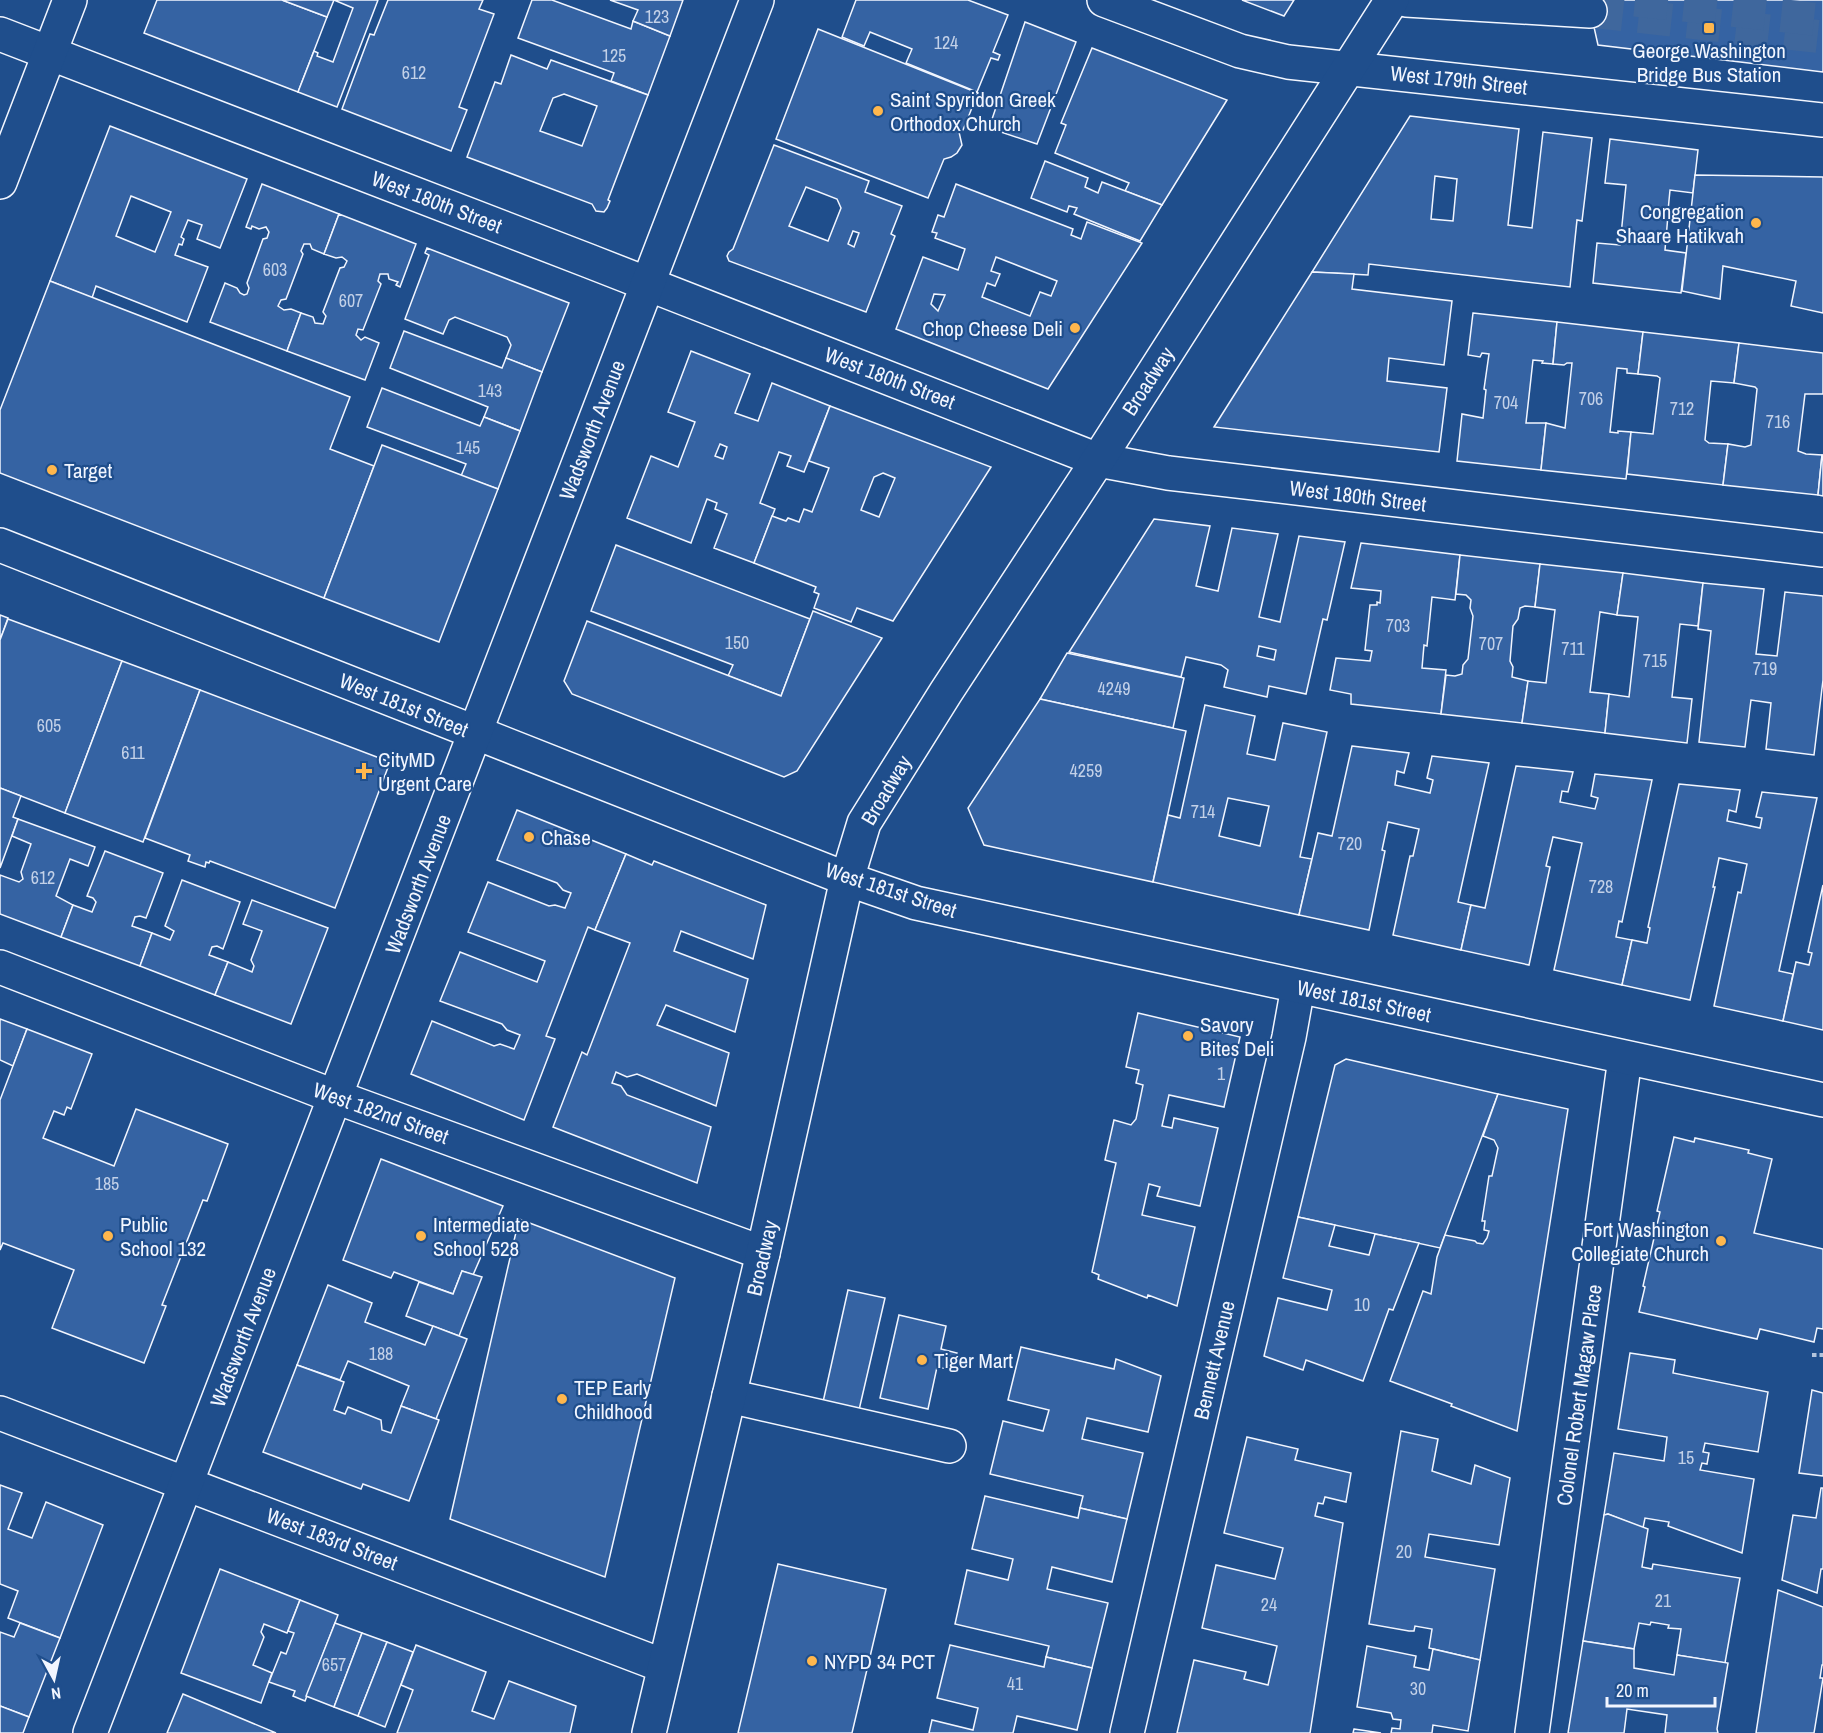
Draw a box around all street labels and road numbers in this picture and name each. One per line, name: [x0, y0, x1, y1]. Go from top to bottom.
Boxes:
street label: West 179th Street: [1389, 58, 1529, 102]
street label: West 180th Street: [368, 164, 507, 240]
street label: West 180th Street: [821, 340, 960, 416]
street label: Broadway: [1115, 341, 1181, 421]
street label: Wadsworth Avenue: [552, 356, 632, 504]
street label: West 180th Street: [1288, 473, 1428, 519]
street label: West 181st Street: [335, 666, 473, 744]
street label: Broadway: [854, 749, 918, 830]
street label: Wadsworth Avenue: [378, 810, 458, 958]
street label: West 181st Street: [822, 855, 961, 925]
street label: West 181st Street: [1294, 973, 1434, 1029]
street label: West 182nd Street: [309, 1075, 453, 1151]
street label: Broadway: [739, 1217, 785, 1299]
street label: Wadsworth Avenue: [203, 1263, 283, 1411]
street label: Colonel Robert Magaw Place: [1549, 1283, 1609, 1507]
street label: Bennett Avenue: [1186, 1298, 1242, 1422]
street label: West 183rd Street: [262, 1501, 402, 1577]

